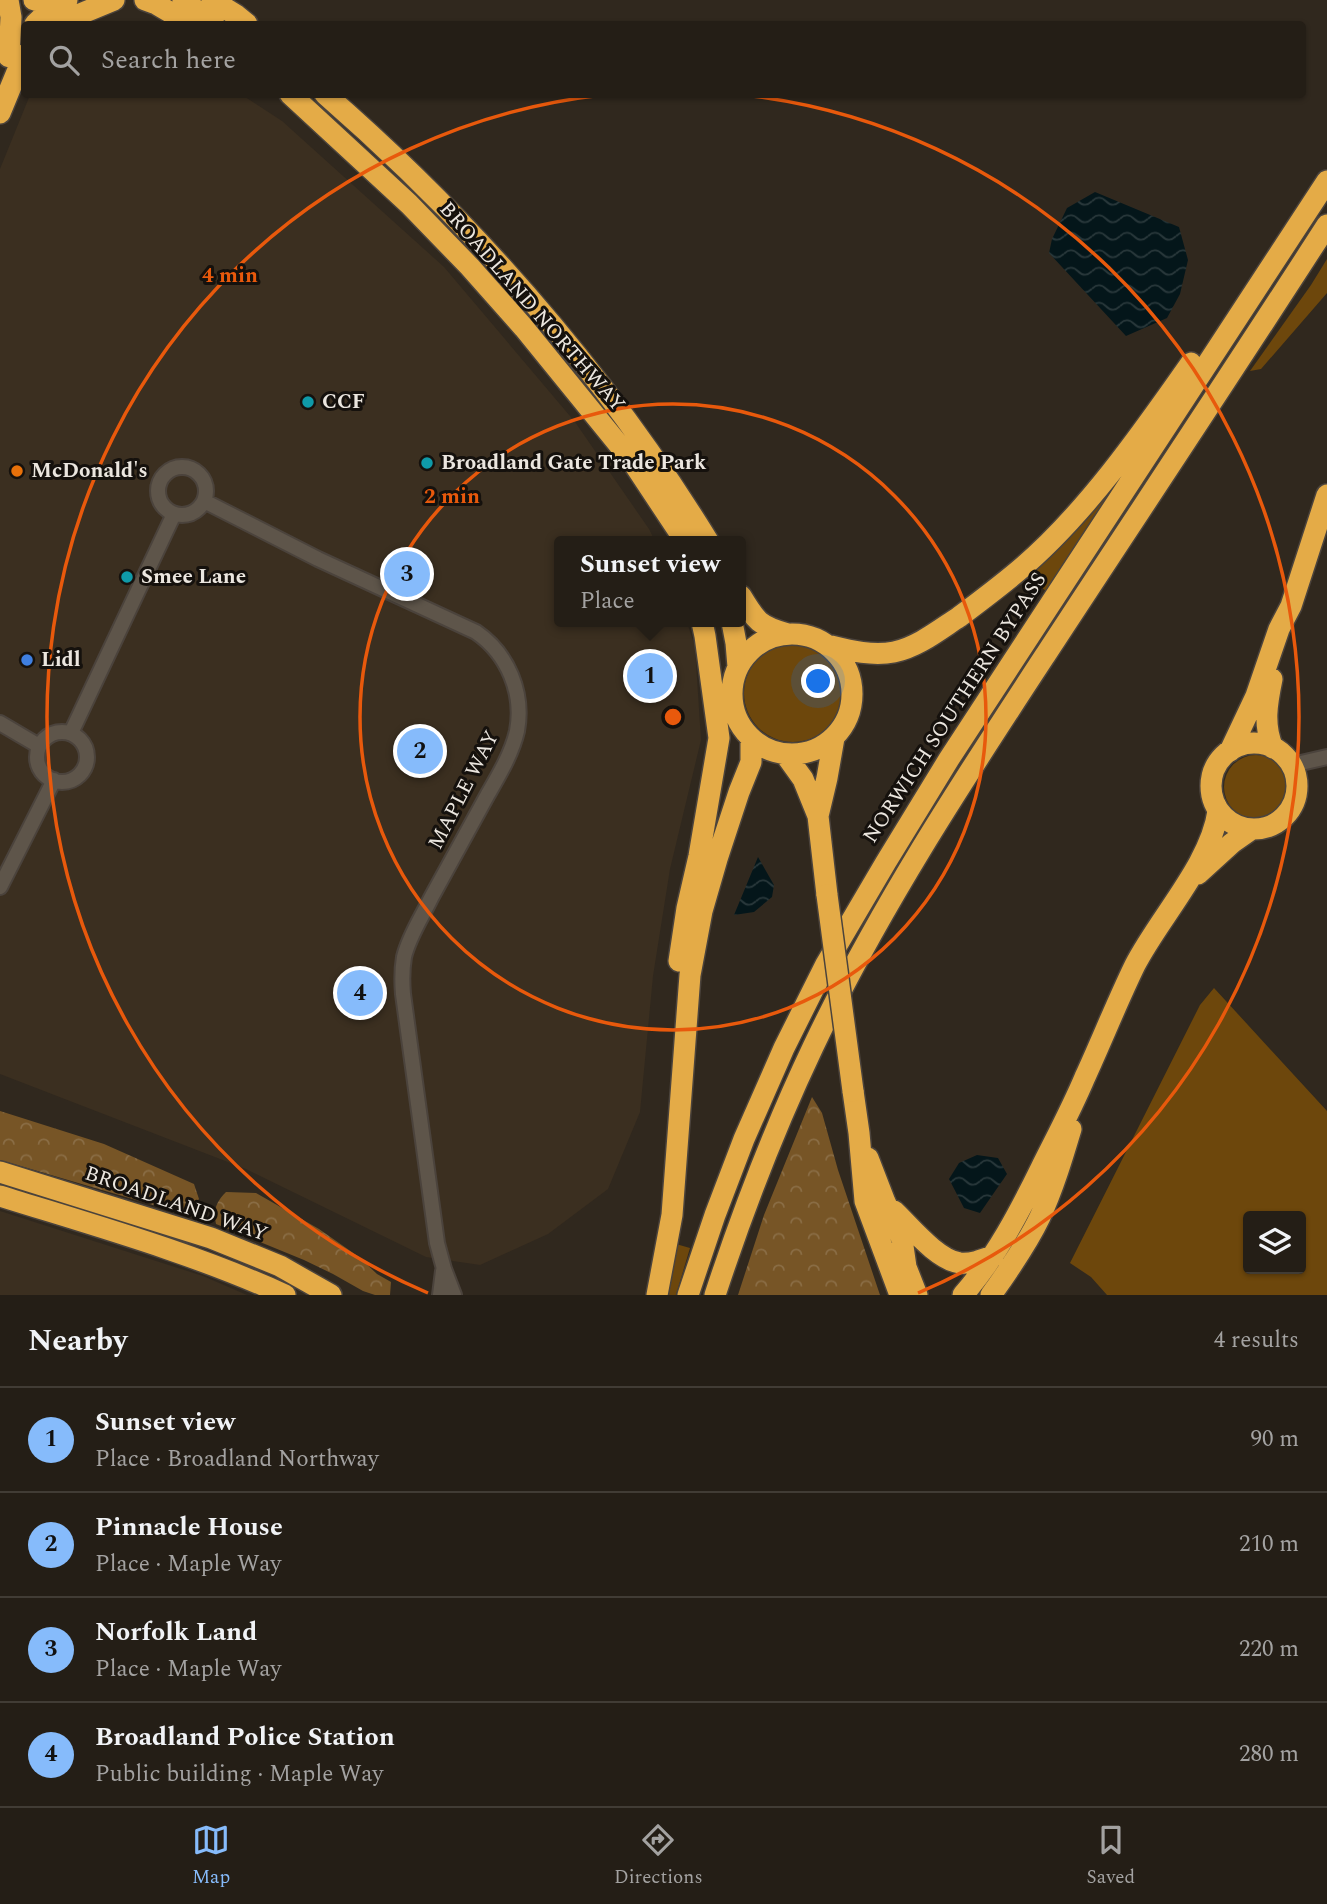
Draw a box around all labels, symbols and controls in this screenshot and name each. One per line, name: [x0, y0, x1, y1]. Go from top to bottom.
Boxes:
search box: [21, 21, 1306, 98]
text: Search here: [101, 40, 236, 80]
icon: search: [45, 41, 83, 79]
street label: BROADLAND NORTHWAY: [431, 195, 633, 419]
text: 4 min: [202, 260, 258, 292]
place label: CCF: [322, 386, 365, 418]
marker: CCF: [300, 394, 316, 410]
place label: Broadland Gate Trade Park: [441, 447, 707, 479]
place label: McDonald's: [31, 455, 148, 487]
marker: Broadland Gate Trade Park: [419, 455, 435, 471]
marker: McDonald's: [9, 463, 25, 479]
text: 2 min: [424, 481, 480, 513]
popup: [554, 536, 746, 627]
text: Sunset view: [580, 544, 720, 584]
pin: 3: [384, 548, 430, 600]
place label: Smee Lane: [141, 561, 246, 593]
street label: NORWICH SOUTHERN BYPASS: [855, 566, 1055, 850]
marker: Smee Lane: [119, 569, 135, 585]
text: Place: [580, 584, 635, 619]
place label: Lidl: [41, 644, 81, 676]
pin: 1: [627, 650, 673, 702]
marker: Lidl: [19, 652, 35, 668]
your location: [801, 664, 835, 698]
centre of rings: [661, 705, 685, 729]
pin: 2: [397, 725, 443, 777]
street label: MAPLE WAY: [420, 725, 508, 855]
pin: 4: [337, 967, 383, 1019]
street label: BROADLAND WAY: [80, 1158, 272, 1250]
map controls: [1243, 1211, 1306, 1274]
button: layers: [1243, 1211, 1306, 1274]
text: Nearby: [28, 1318, 127, 1364]
text: 4 results: [1214, 1323, 1299, 1358]
text: Sunset view: [95, 1402, 235, 1442]
text: 1: [45, 1422, 57, 1457]
text: 90 m: [1250, 1422, 1299, 1457]
text: Place · Broadland Northway: [95, 1442, 379, 1477]
text: Pinnacle House: [95, 1507, 283, 1547]
text: 2: [45, 1527, 57, 1562]
text: 210 m: [1239, 1527, 1299, 1562]
text: Place · Maple Way: [95, 1547, 281, 1582]
text: Norfolk Land: [95, 1612, 257, 1652]
text: 3: [45, 1632, 57, 1667]
text: 220 m: [1239, 1632, 1299, 1667]
text: Place · Maple Way: [95, 1652, 281, 1687]
text: Broadland Police Station: [95, 1717, 395, 1757]
text: 4: [45, 1737, 57, 1772]
text: 280 m: [1239, 1737, 1299, 1772]
text: Public building · Maple Way: [95, 1757, 383, 1792]
tab: Map: [192, 1821, 230, 1892]
tab: Directions: [614, 1821, 703, 1892]
tab: Saved: [1086, 1821, 1135, 1892]

